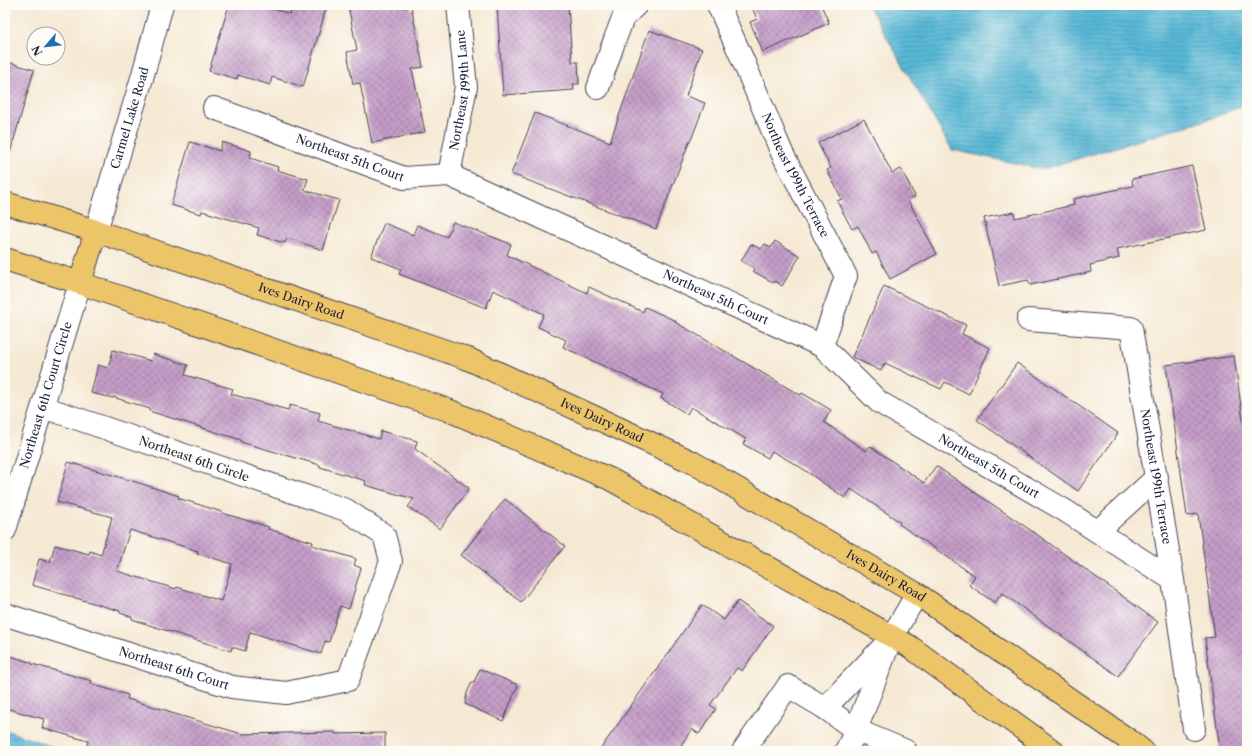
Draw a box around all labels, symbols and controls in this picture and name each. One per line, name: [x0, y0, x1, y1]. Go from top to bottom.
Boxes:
north arrow: [26, 26, 66, 66]
street label: Northeast 199th Lane: [446, 29, 473, 152]
text: N: [29, 43, 46, 58]
street label: Carmel Lake Road: [107, 65, 152, 171]
street label: Northeast 199th Terrace: [759, 110, 833, 240]
street label: Northeast 5th Court: [294, 131, 407, 185]
street label: Northeast 5th Court: [661, 266, 772, 328]
street label: Ives Dairy Road: [256, 279, 347, 323]
street label: Northeast 6th Court Circle: [16, 320, 75, 470]
street label: Ives Dairy Road: [558, 395, 647, 446]
street label: Northeast 199th Terrace: [1138, 408, 1175, 546]
street label: Northeast 5th Court: [936, 430, 1043, 501]
street label: Northeast 6th Circle: [137, 433, 252, 485]
street label: Ives Dairy Road: [844, 546, 929, 605]
street label: Northeast 6th Court: [117, 643, 232, 693]

